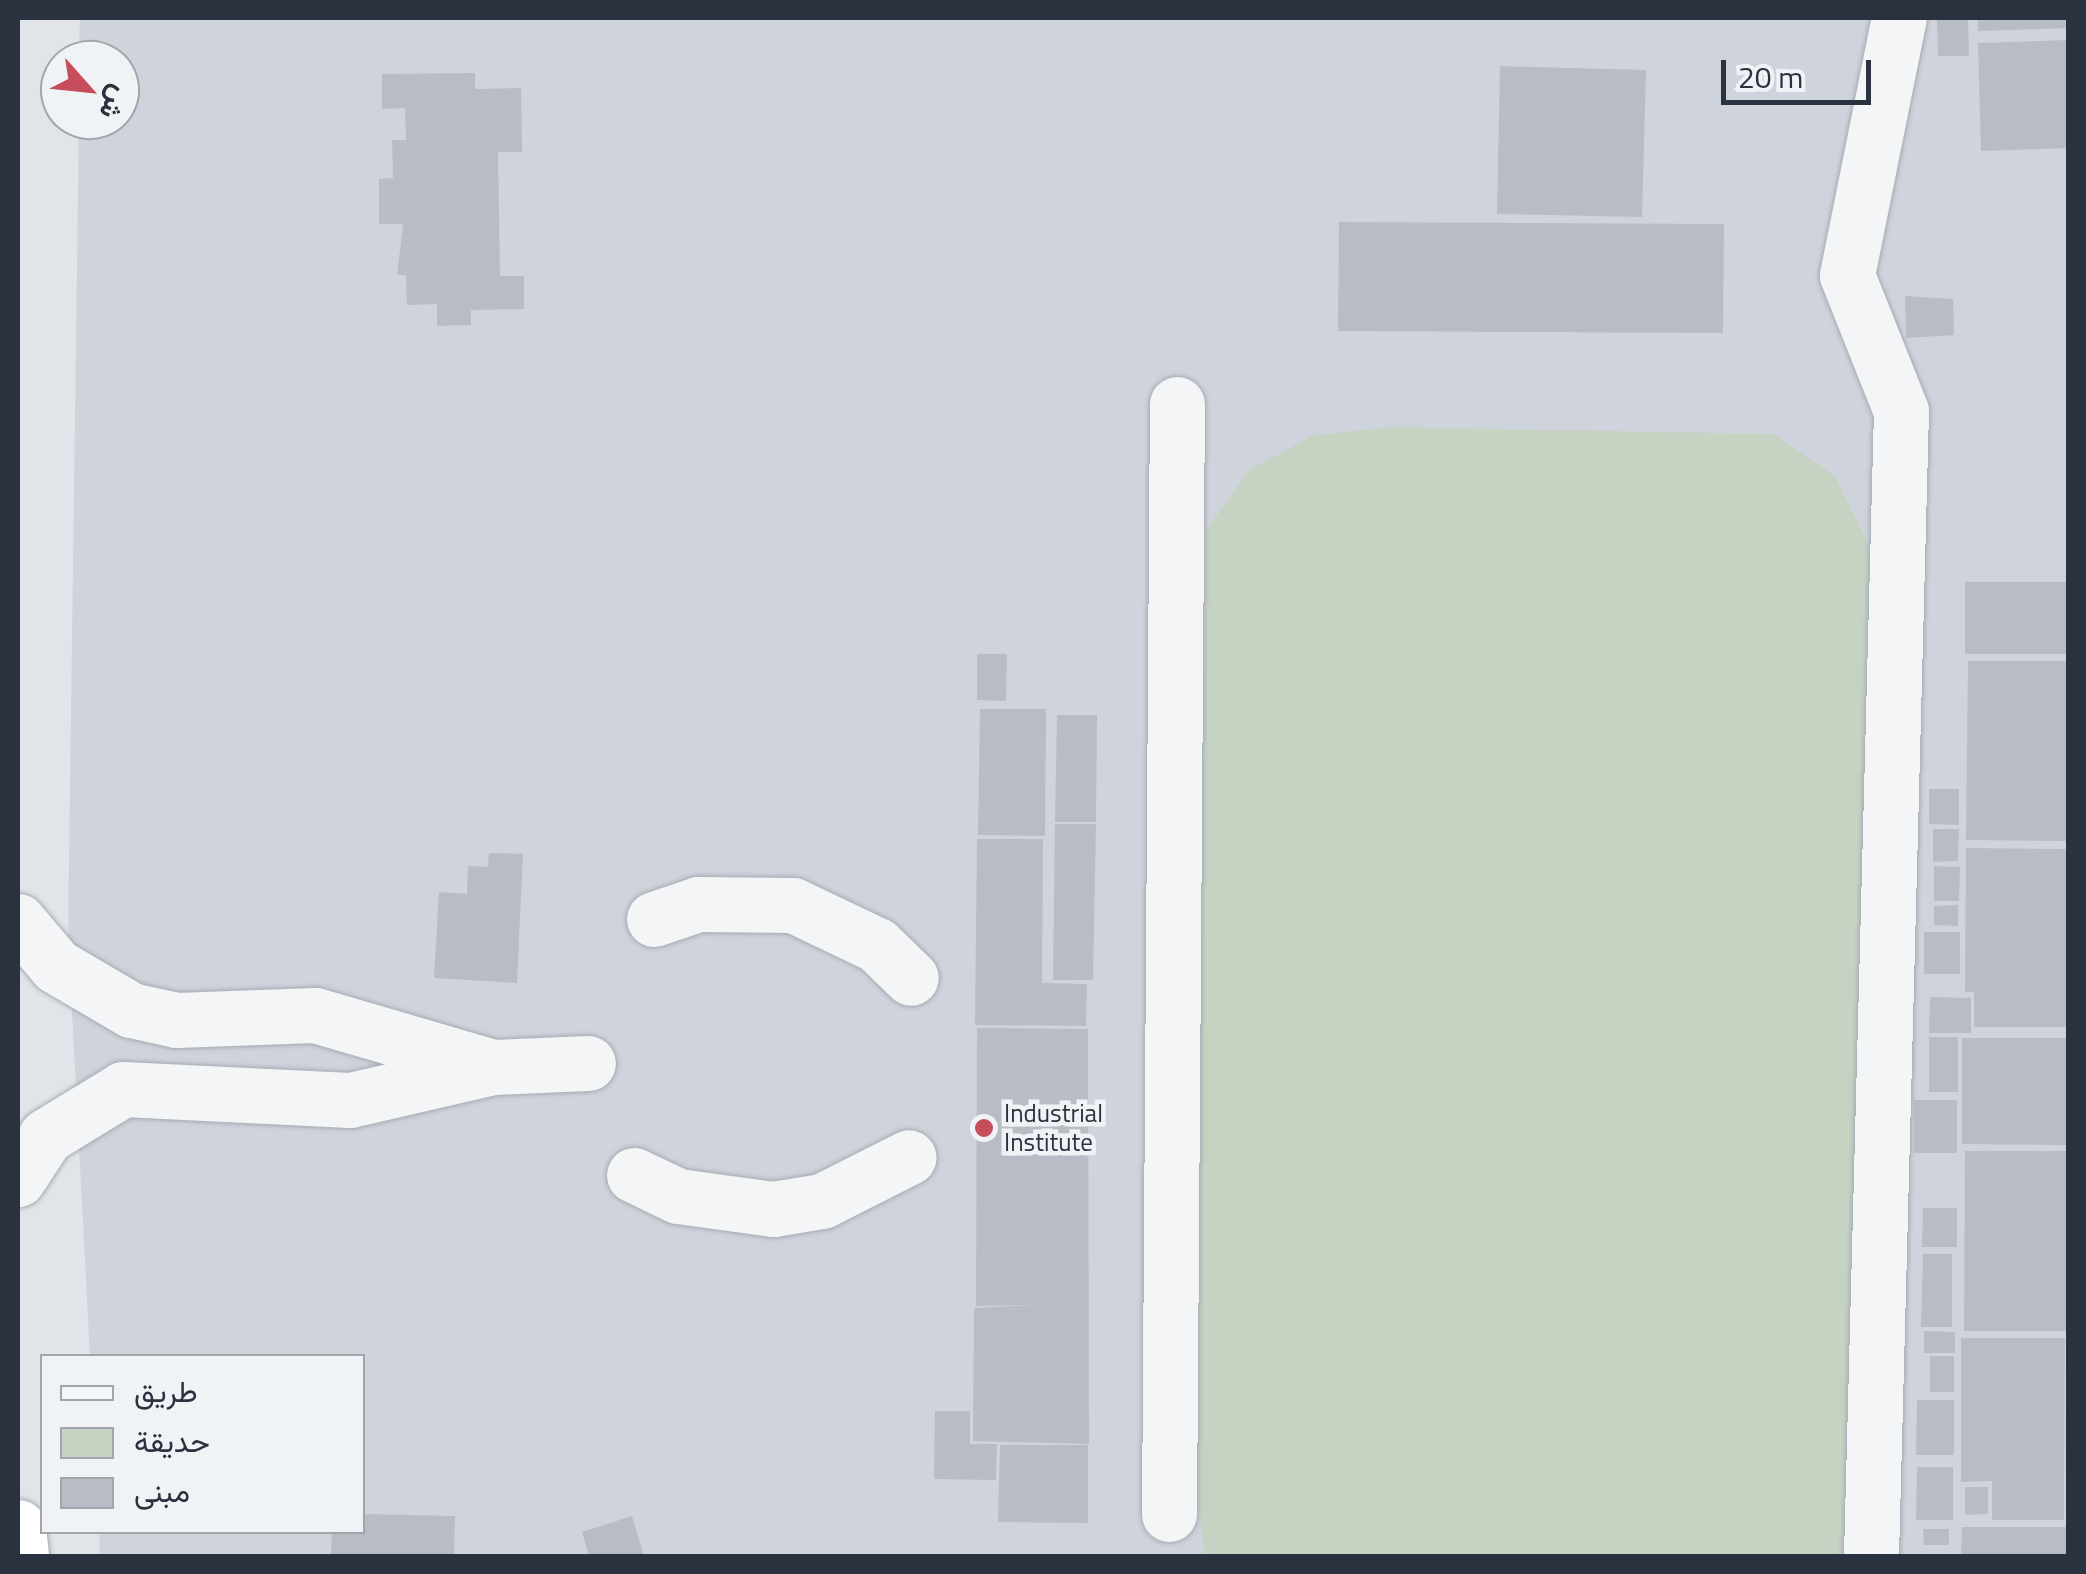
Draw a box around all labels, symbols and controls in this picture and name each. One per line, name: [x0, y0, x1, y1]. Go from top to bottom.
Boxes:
north arrow: [40, 40, 140, 140]
scale bar: [1726, 40, 1876, 102]
text: 20 m: [1738, 54, 1803, 100]
text: ش: [89, 78, 142, 128]
place label: Industrial Institute: [1004, 1099, 1103, 1158]
marker: Industrial Institute: [973, 1117, 995, 1139]
legend: [40, 1354, 365, 1534]
text: طريق: [134, 1368, 198, 1414]
text: حديقة: [134, 1418, 210, 1464]
text: مبنى: [134, 1468, 190, 1514]

